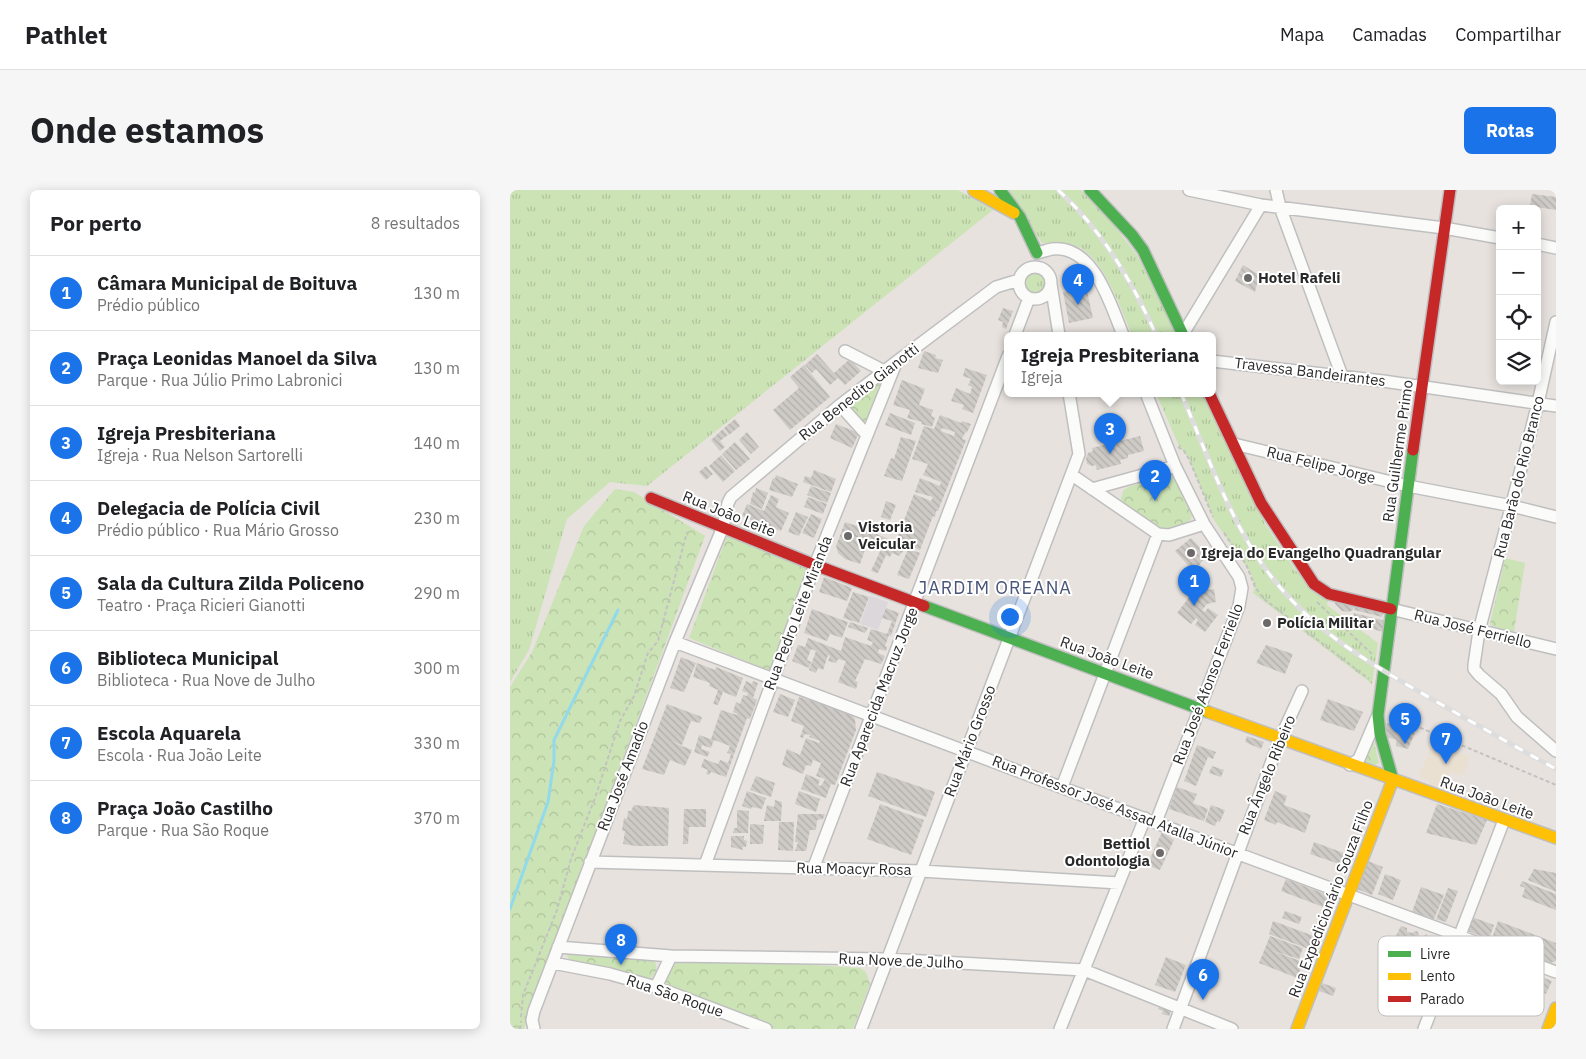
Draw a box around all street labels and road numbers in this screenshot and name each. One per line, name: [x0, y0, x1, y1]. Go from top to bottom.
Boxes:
street label: Rua Benedito Gianotti: [795, 339, 923, 444]
street label: Travessa Bandeirantes: [1233, 353, 1387, 390]
street label: Rua Guilherme Primo: [1378, 379, 1417, 523]
street label: Rua Barão do Rio Branco: [1489, 394, 1548, 560]
street label: Rua Felipe Jorge: [1265, 442, 1378, 487]
street label: Rua João Leite: [680, 486, 778, 541]
street label: Rua Pedro Leite Miranda: [759, 533, 836, 693]
street label: Rua José Afonso Ferriello: [1168, 601, 1247, 767]
street label: Rua Aparecida Macruz Jorge: [835, 604, 922, 789]
street label: Rua José Ferriello: [1412, 605, 1534, 652]
street label: Rua João Leite: [1058, 632, 1157, 683]
street label: Rua Mário Grosso: [939, 682, 1000, 799]
street label: Rua Ângelo Ribeiro: [1234, 712, 1299, 838]
street label: Rua José Amadio: [593, 718, 652, 834]
street label: Rua Professor José Assad Atalla Júnior: [990, 751, 1241, 862]
street label: Rua João Leite: [1438, 772, 1537, 823]
street label: Rua Expedicionário Souza Filho: [1284, 797, 1377, 1000]
street label: Rua Moacyr Rosa: [796, 858, 912, 879]
street label: Rua Nove de Julho: [838, 949, 964, 972]
street label: Rua São Roque: [624, 970, 726, 1021]

